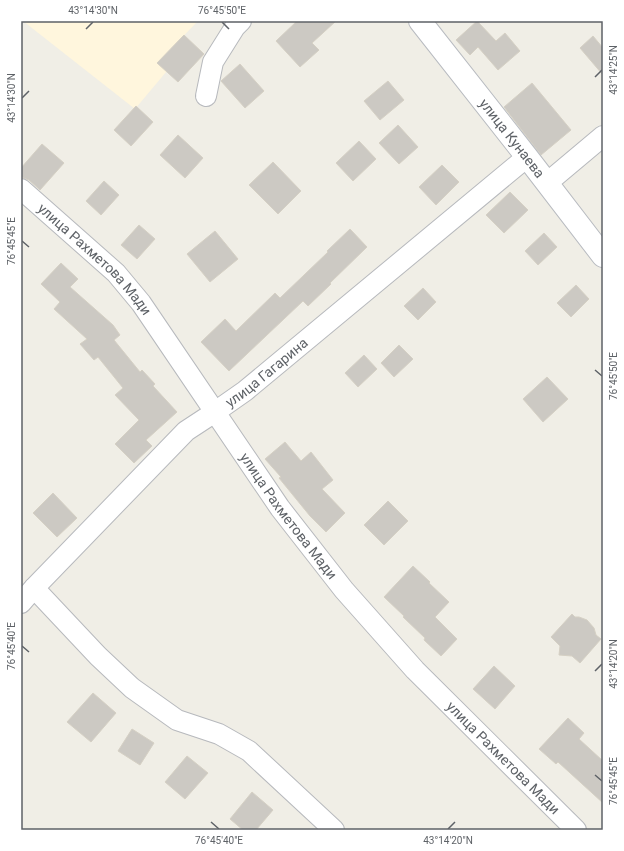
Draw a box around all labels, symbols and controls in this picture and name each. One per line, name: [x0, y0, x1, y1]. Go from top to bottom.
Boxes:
text: 43°14'30"N: [68, 5, 118, 16]
text: 76°45'50"E: [198, 5, 246, 16]
text: 43°14'25"N: [608, 45, 619, 95]
text: 43°14'30"N: [6, 73, 17, 123]
street label: улица Кунаева: [476, 95, 548, 181]
street label: улица Рахметова Мади: [35, 200, 155, 318]
text: 76°45'45"E: [6, 217, 17, 265]
street label: улица Гагарина: [222, 334, 311, 410]
text: 76°45'50"E: [608, 352, 619, 400]
street label: улица Рахметова Мади: [237, 450, 340, 582]
text: 76°45'40"E: [6, 622, 17, 670]
text: 43°14'20"N: [608, 639, 619, 689]
street label: улица Рахметова Мади: [443, 698, 563, 817]
text: 76°45'45"E: [608, 757, 619, 805]
text: 76°45'40"E: [195, 835, 243, 846]
text: 43°14'20"N: [423, 835, 473, 846]

